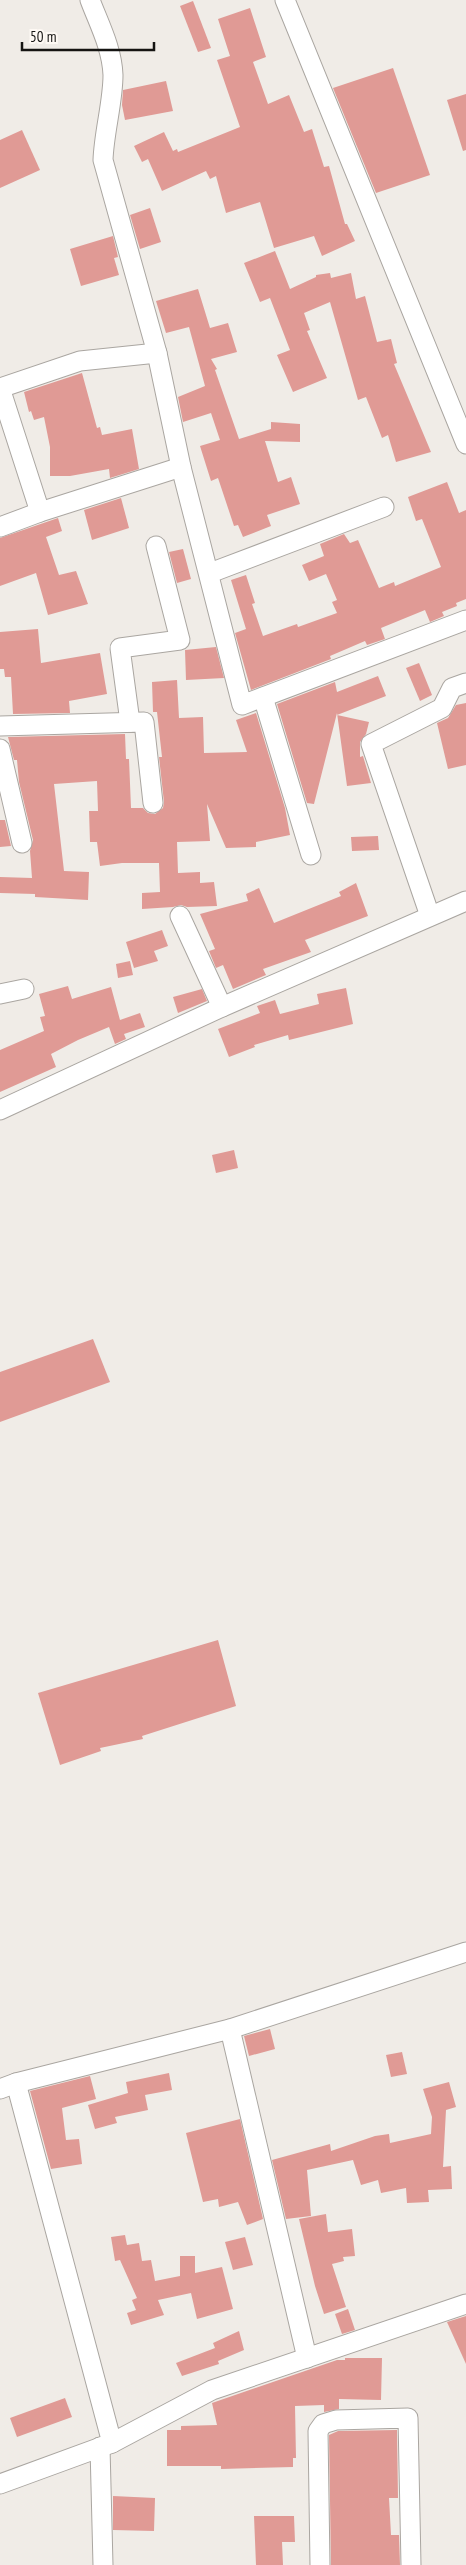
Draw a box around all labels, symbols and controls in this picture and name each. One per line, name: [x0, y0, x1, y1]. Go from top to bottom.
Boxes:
scale bar: [22, 20, 155, 52]
text: 50 m: [30, 27, 56, 46]

